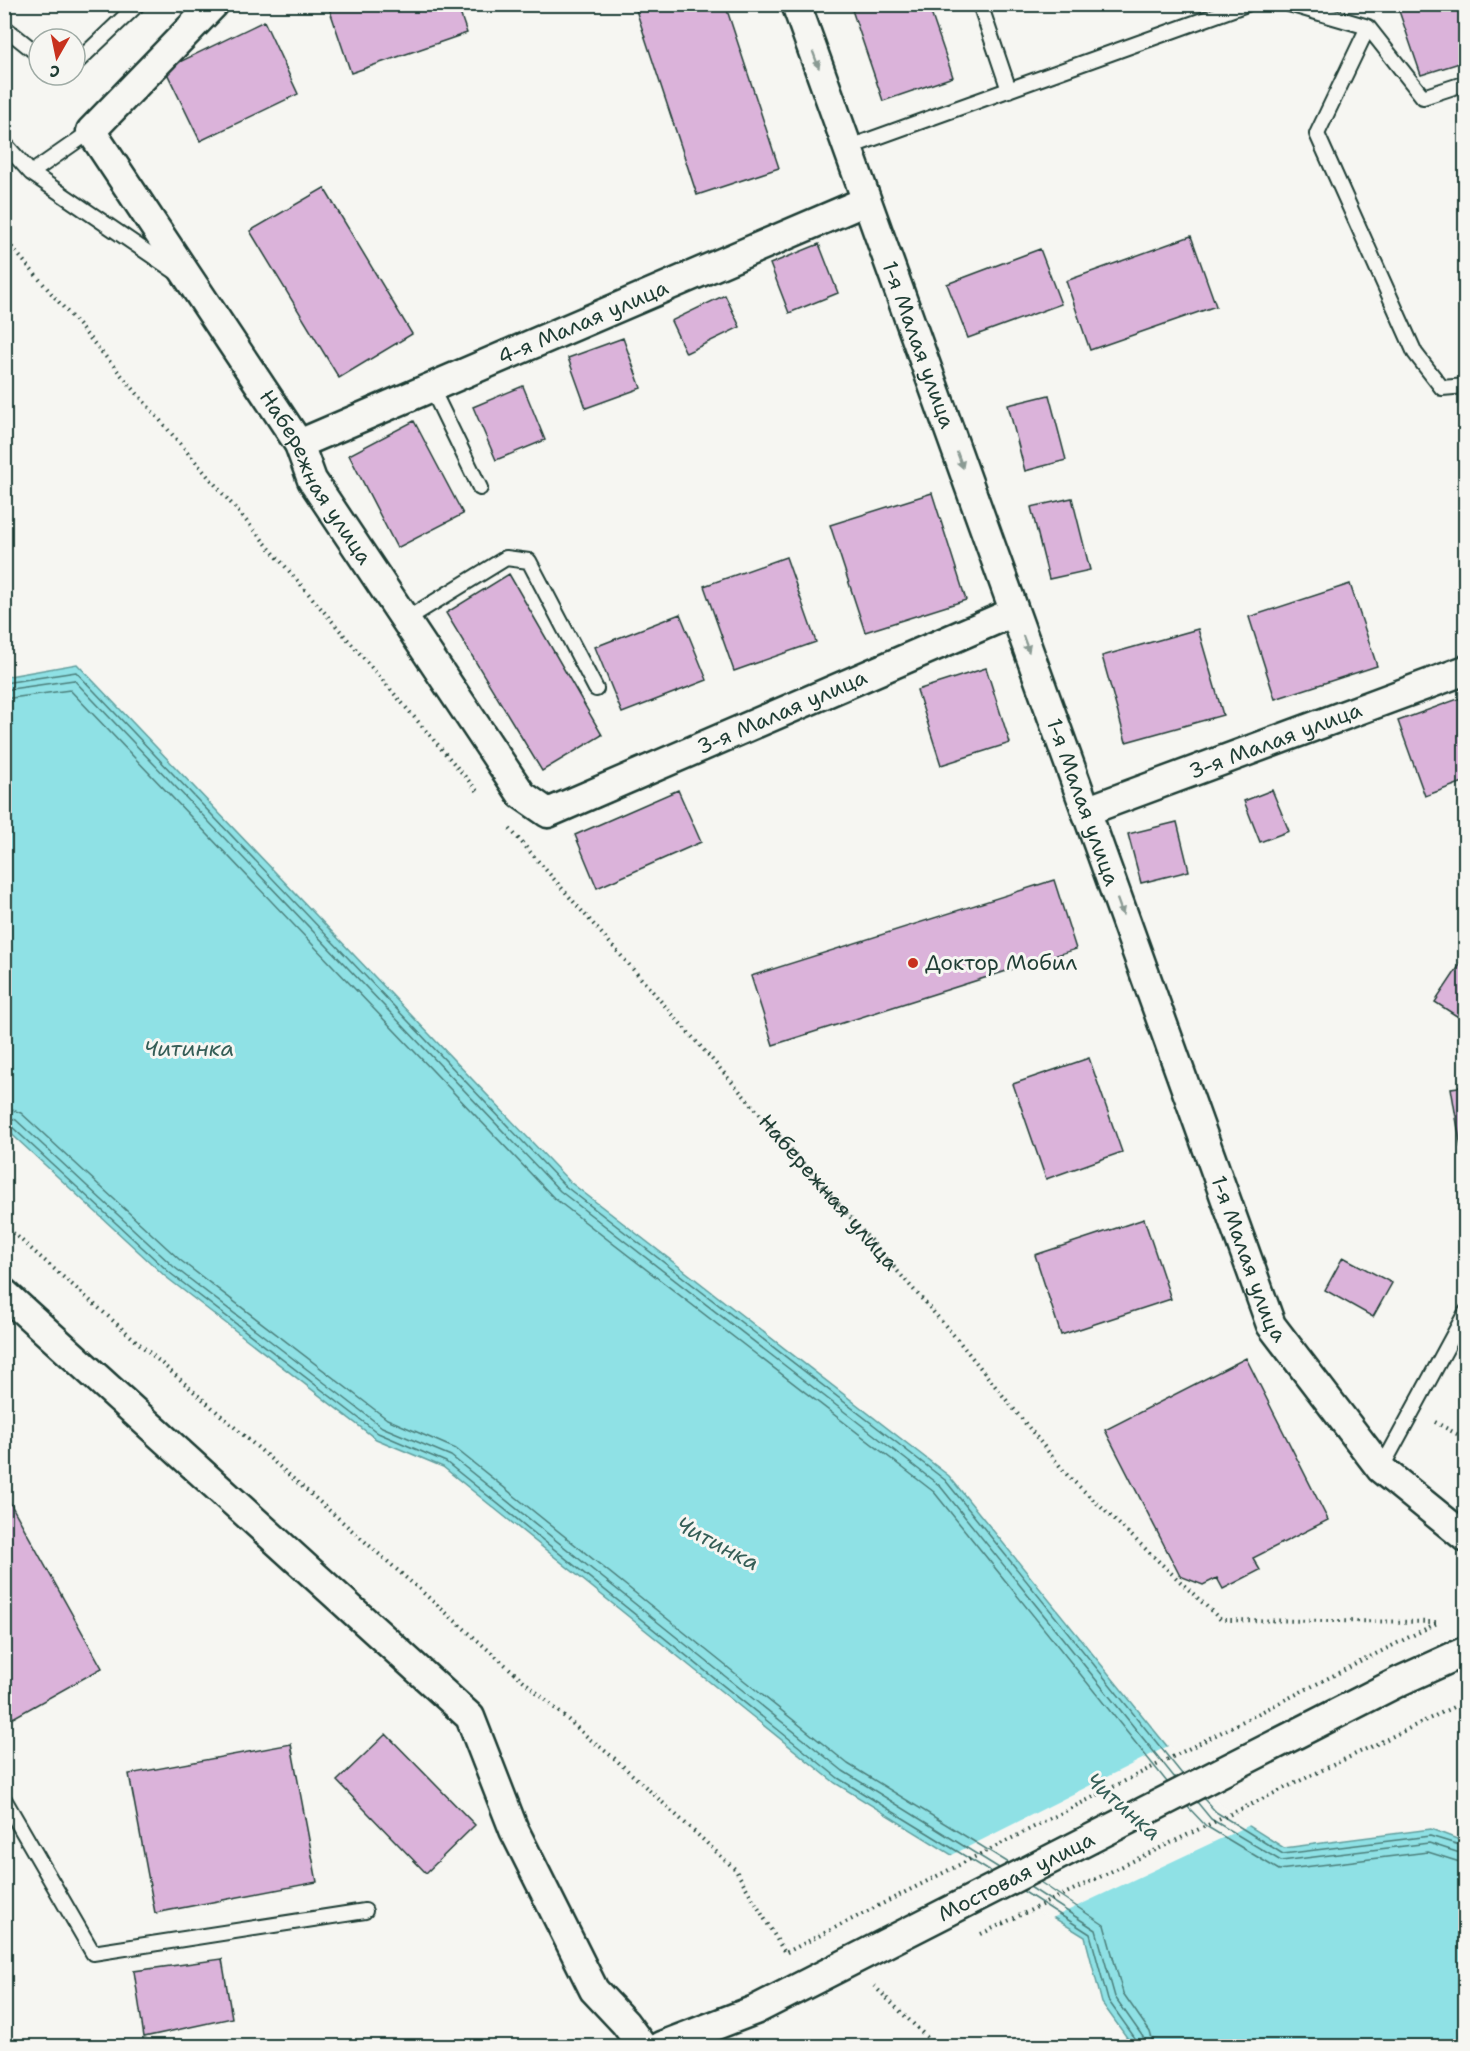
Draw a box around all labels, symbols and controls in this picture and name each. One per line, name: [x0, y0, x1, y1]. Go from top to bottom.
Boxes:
north arrow: [27, 27, 87, 87]
one-way arrow: [811, 51, 821, 69]
text: С: [48, 60, 61, 82]
street label: 1-я Малая улица: [876, 257, 961, 432]
street label: 4-я Малая улица: [494, 273, 673, 371]
street label: Набережная улица: [253, 384, 378, 570]
one-way arrow: [955, 452, 965, 470]
one-way arrow: [1021, 635, 1031, 653]
street label: 3-я Малая улица: [693, 663, 871, 761]
street label: 3-я Малая улица: [1185, 696, 1366, 786]
street label: 1-я Малая улица: [1040, 714, 1126, 890]
one-way arrow: [1115, 898, 1125, 916]
place label: Доктор Мобил: [925, 949, 1078, 977]
marker: Доктор Мобил: [906, 956, 920, 970]
water label: Читинка: [144, 1034, 234, 1063]
street label: Набережная улица: [752, 1108, 905, 1276]
street label: 1-я Малая улица: [1204, 1172, 1293, 1348]
water label: Читинка: [671, 1509, 764, 1577]
water label: Читинка: [1080, 1766, 1167, 1847]
street label: Мостовая улица: [933, 1825, 1099, 1928]

